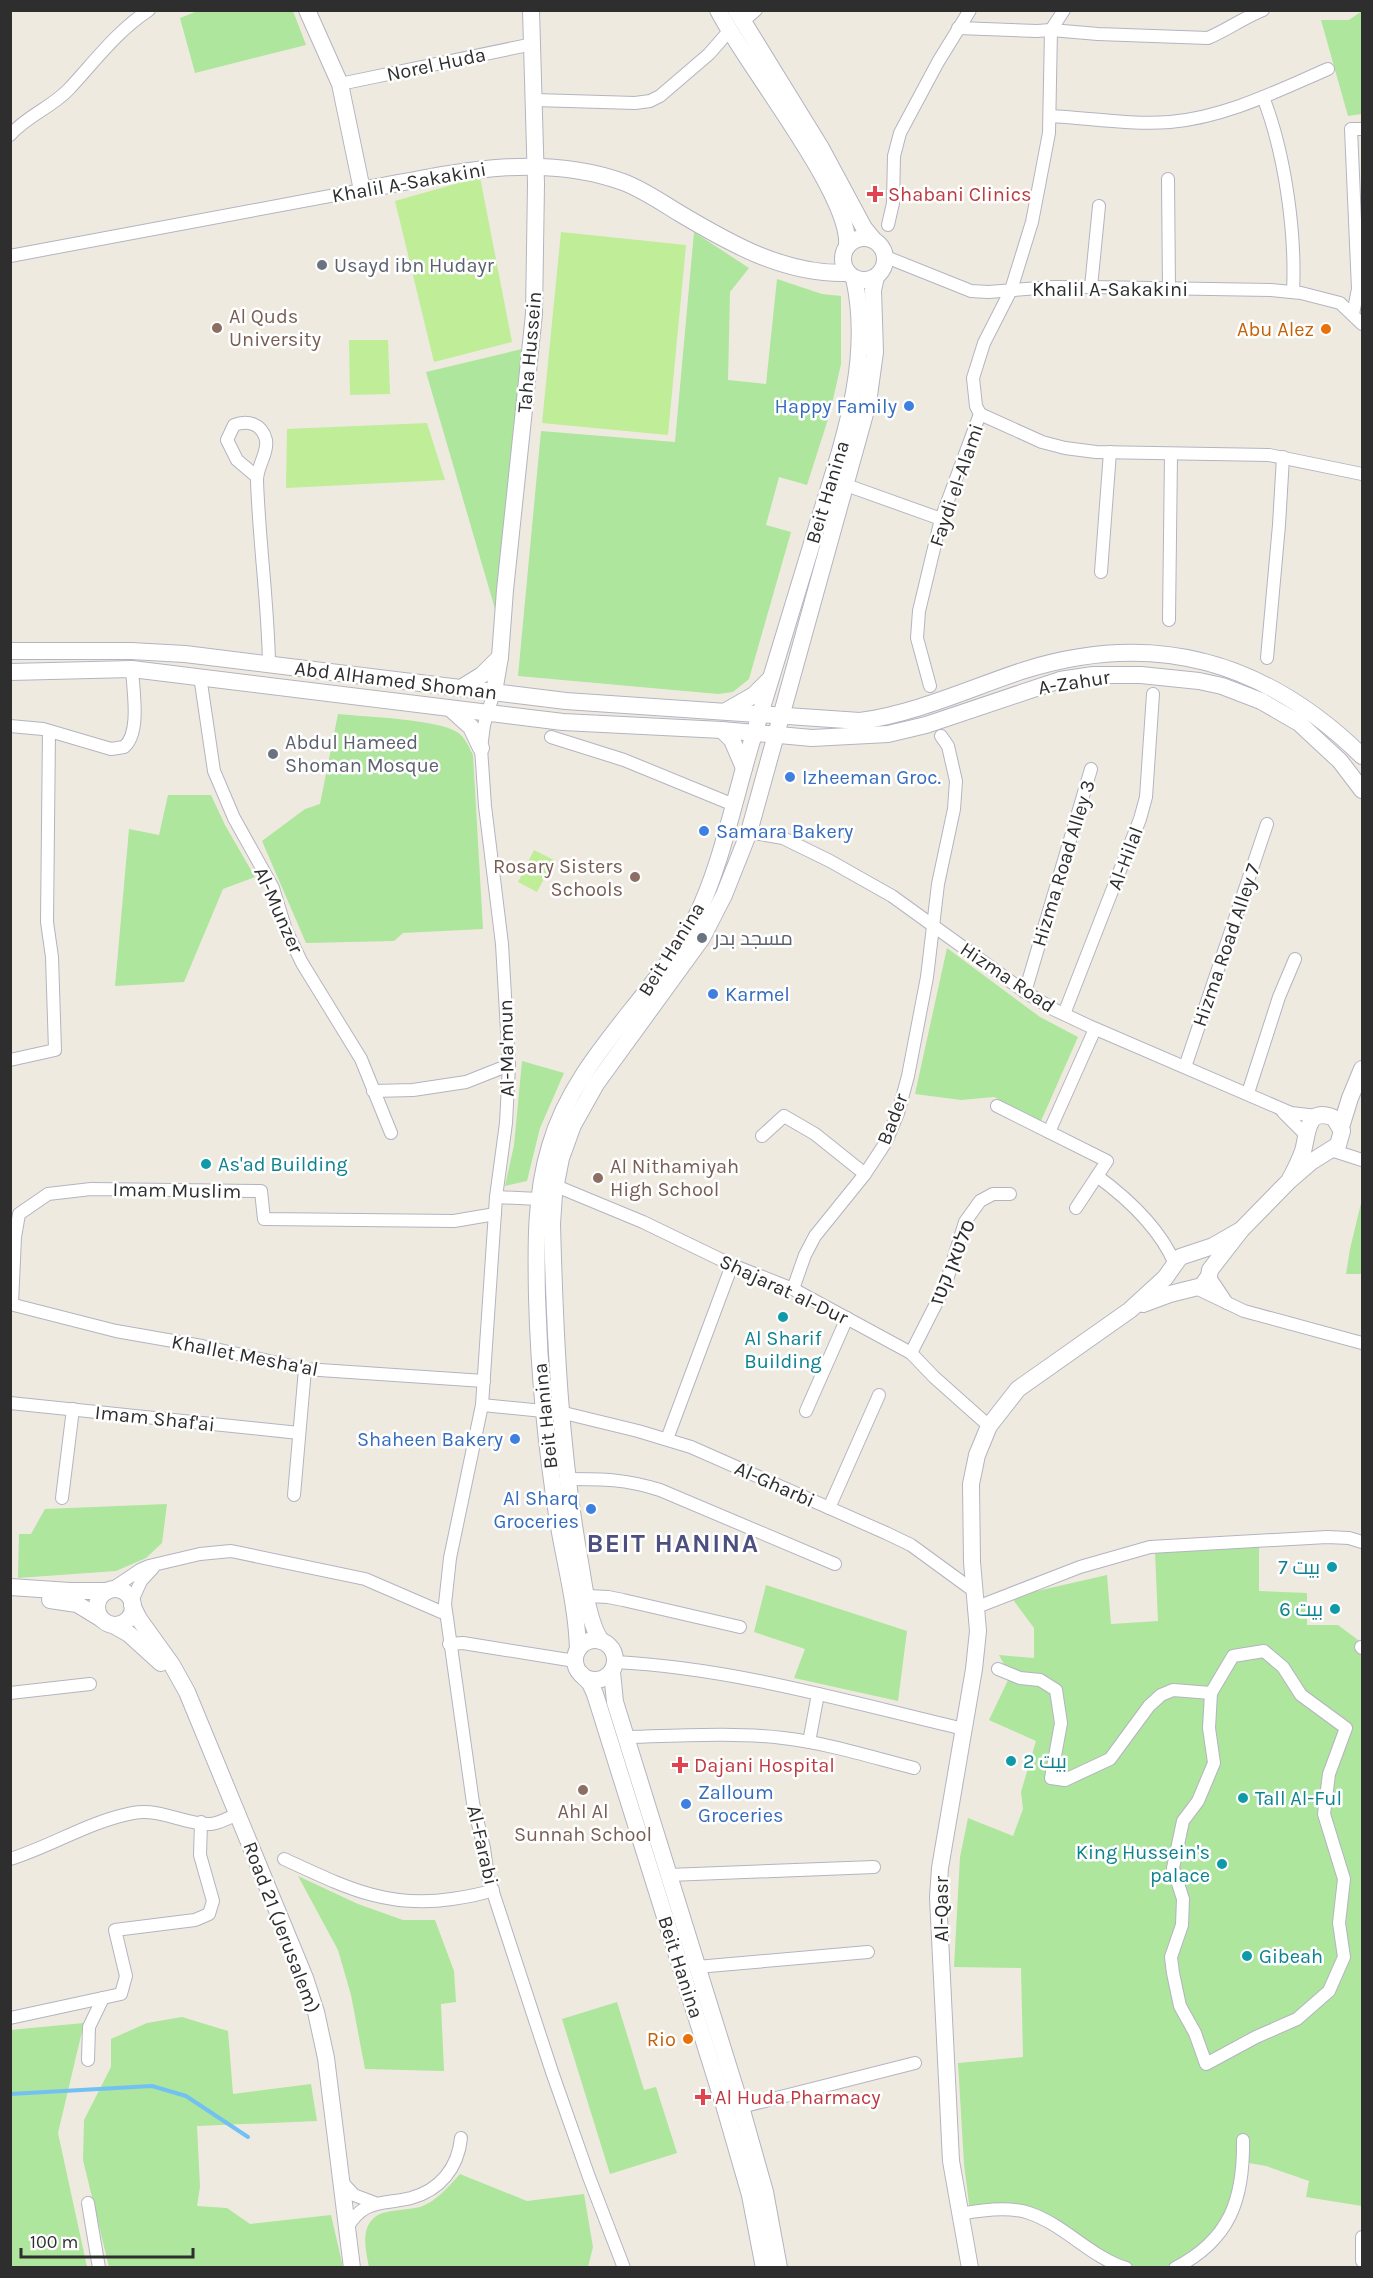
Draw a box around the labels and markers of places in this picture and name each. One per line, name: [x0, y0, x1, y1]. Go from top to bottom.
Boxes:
place label: Shabani Clinics: [888, 183, 1032, 206]
marker: Shabani Clinics: [866, 185, 884, 203]
place label: Usayd ibn Hudayr: [334, 254, 495, 277]
marker: Usayd ibn Hudayr: [315, 258, 329, 272]
place label: Al Quds University: [229, 305, 321, 351]
place label: Abu Alez: [1237, 318, 1314, 341]
marker: Al Quds University: [210, 321, 224, 335]
marker: Abu Alez: [1319, 322, 1333, 336]
place label: Happy Family: [775, 395, 897, 418]
marker: Happy Family: [902, 399, 916, 413]
place label: Abdul Hameed Shoman Mosque: [285, 731, 439, 777]
marker: Abdul Hameed Shoman Mosque: [266, 747, 280, 761]
place label: Izheeman Groc.: [802, 766, 941, 789]
marker: Izheeman Groc.: [783, 770, 797, 784]
place label: Samara Bakery: [716, 820, 853, 843]
marker: Samara Bakery: [697, 824, 711, 838]
place label: Rosary Sisters Schools: [493, 855, 623, 901]
marker: Rosary Sisters Schools: [628, 870, 642, 884]
place label: مسجد بدر: [713, 927, 793, 950]
marker: مسجد بدر: [695, 931, 709, 945]
place label: Karmel: [725, 983, 790, 1006]
marker: Karmel: [706, 987, 720, 1001]
place label: As'ad Building: [218, 1153, 348, 1176]
place label: Al Nithamiyah High School: [610, 1155, 739, 1201]
marker: As'ad Building: [199, 1157, 213, 1171]
marker: Al Nithamiyah High School: [591, 1171, 605, 1185]
marker: Al Sharif Building: [776, 1310, 790, 1324]
place label: Al Sharif Building: [744, 1327, 822, 1373]
place label: Shaheen Bakery: [357, 1428, 503, 1451]
marker: Shaheen Bakery: [508, 1432, 522, 1446]
place label: Al Sharq Groceries: [493, 1487, 579, 1533]
marker: Al Sharq Groceries: [584, 1502, 598, 1516]
place label: بيت 7: [1278, 1556, 1320, 1579]
marker: بيت 7: [1325, 1560, 1339, 1574]
place label: بيت 6: [1279, 1598, 1323, 1621]
marker: بيت 6: [1328, 1602, 1342, 1616]
place label: بيت 2: [1023, 1750, 1067, 1773]
place label: Dajani Hospital: [694, 1754, 835, 1777]
marker: بيت 2: [1004, 1754, 1018, 1768]
marker: Dajani Hospital: [671, 1756, 689, 1774]
place label: Zalloum Groceries: [698, 1781, 784, 1827]
marker: Ahl Al Sunnah School: [576, 1783, 590, 1797]
place label: Tall Al-Ful: [1255, 1787, 1342, 1810]
marker: Tall Al-Ful: [1236, 1791, 1250, 1805]
marker: Zalloum Groceries: [679, 1797, 693, 1811]
place label: Ahl Al Sunnah School: [514, 1800, 652, 1846]
place label: King Hussein's palace: [1076, 1841, 1210, 1887]
marker: King Hussein's palace: [1215, 1857, 1229, 1871]
place label: Gibeah: [1259, 1945, 1323, 1968]
marker: Gibeah: [1240, 1949, 1254, 1963]
place label: Rio: [647, 2028, 676, 2051]
marker: Rio: [681, 2032, 695, 2046]
place label: Al Huda Pharmacy: [715, 2086, 881, 2109]
marker: Al Huda Pharmacy: [696, 2090, 710, 2104]

